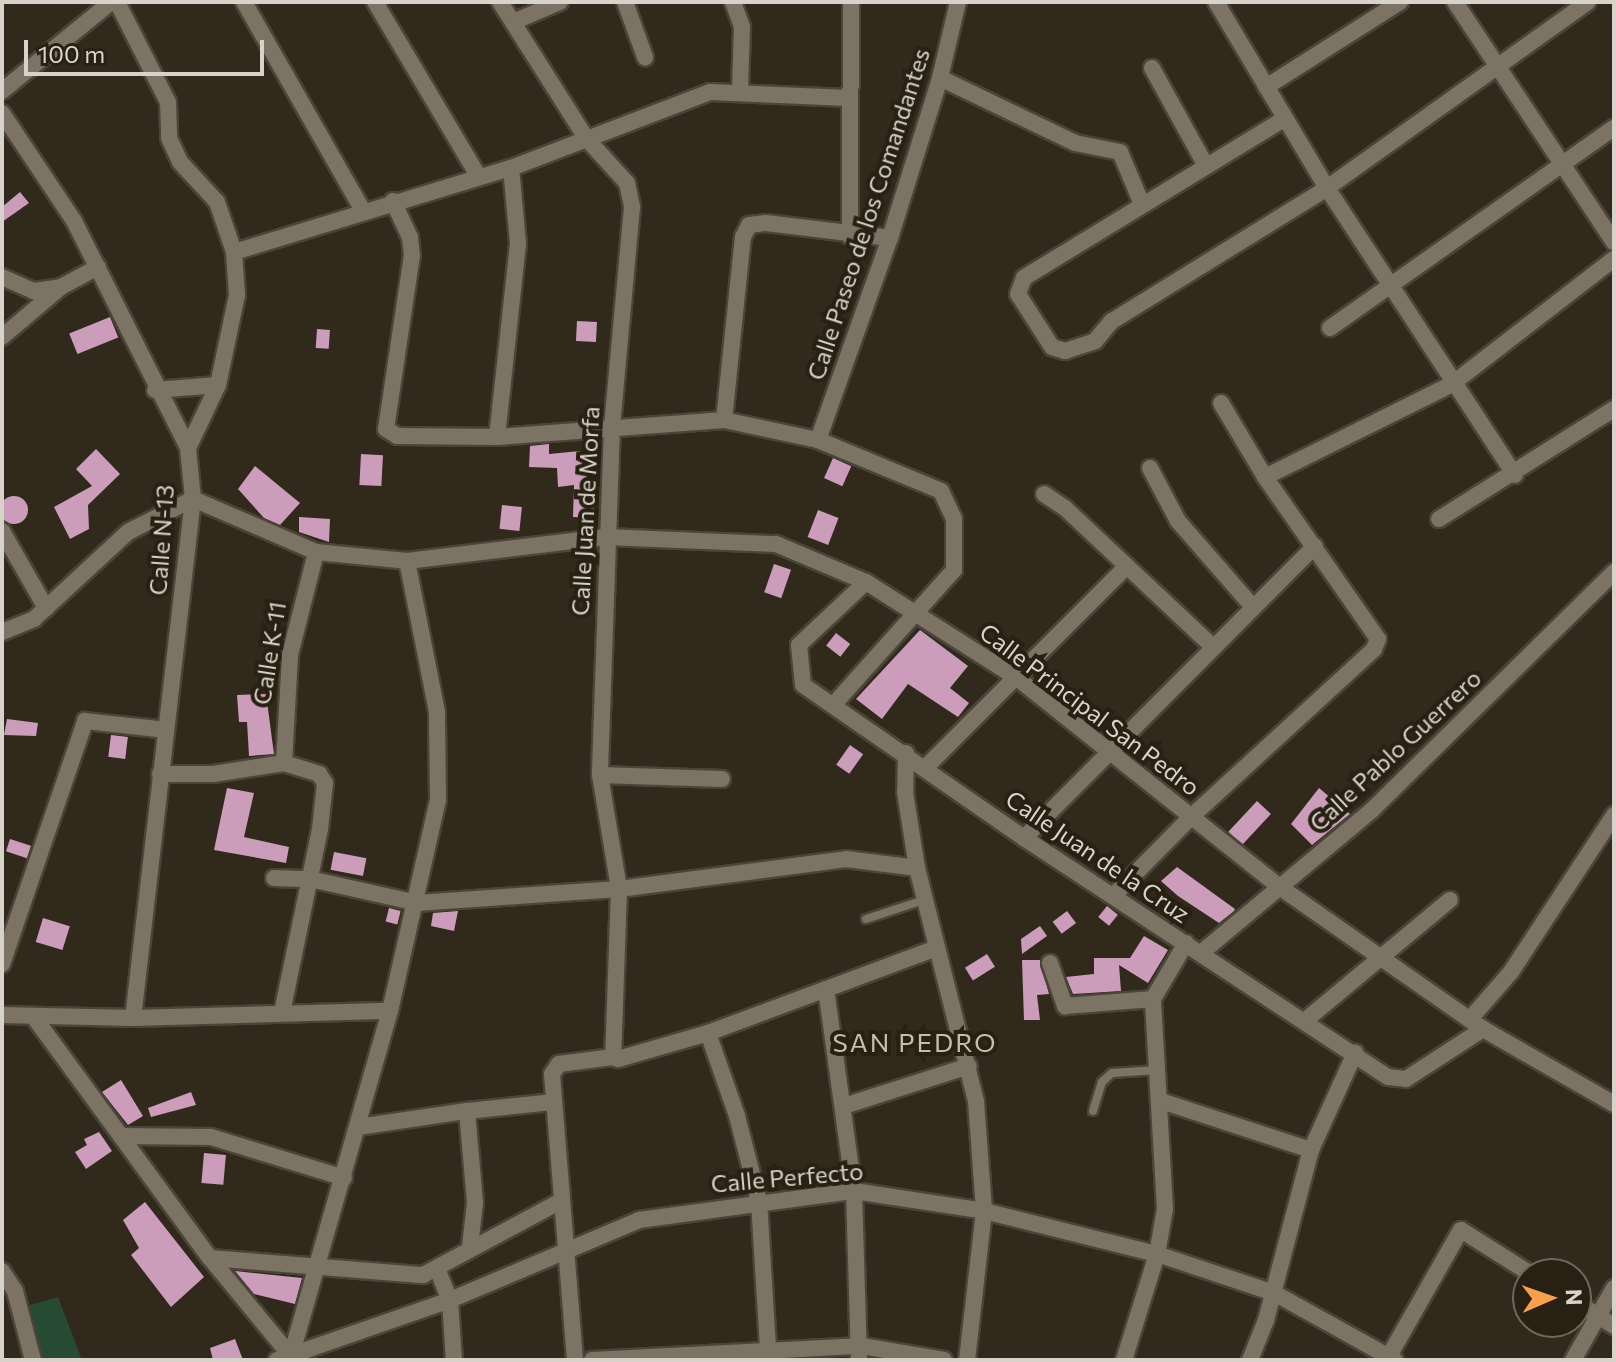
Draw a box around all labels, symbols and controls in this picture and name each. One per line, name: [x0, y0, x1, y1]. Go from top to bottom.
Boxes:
scale bar: [28, 24, 268, 74]
text: 100 m: [38, 39, 105, 68]
street label: Calle Paseo de los Comandantes: [801, 45, 935, 383]
street label: Calle Juan de Morfa: [565, 406, 605, 616]
street label: Calle N-13: [143, 484, 179, 596]
street label: Calle K-11: [247, 599, 291, 707]
street label: Calle Principal San Pedro: [974, 617, 1206, 801]
street label: Calle Pablo Guerrero: [1303, 663, 1487, 837]
street label: Calle Juan de la Cruz: [1001, 784, 1195, 928]
district label: SAN PEDRO: [833, 1026, 997, 1058]
street label: Calle Perfecto: [710, 1156, 864, 1198]
north arrow: [1512, 1258, 1592, 1338]
text: N: [1561, 1288, 1588, 1306]

